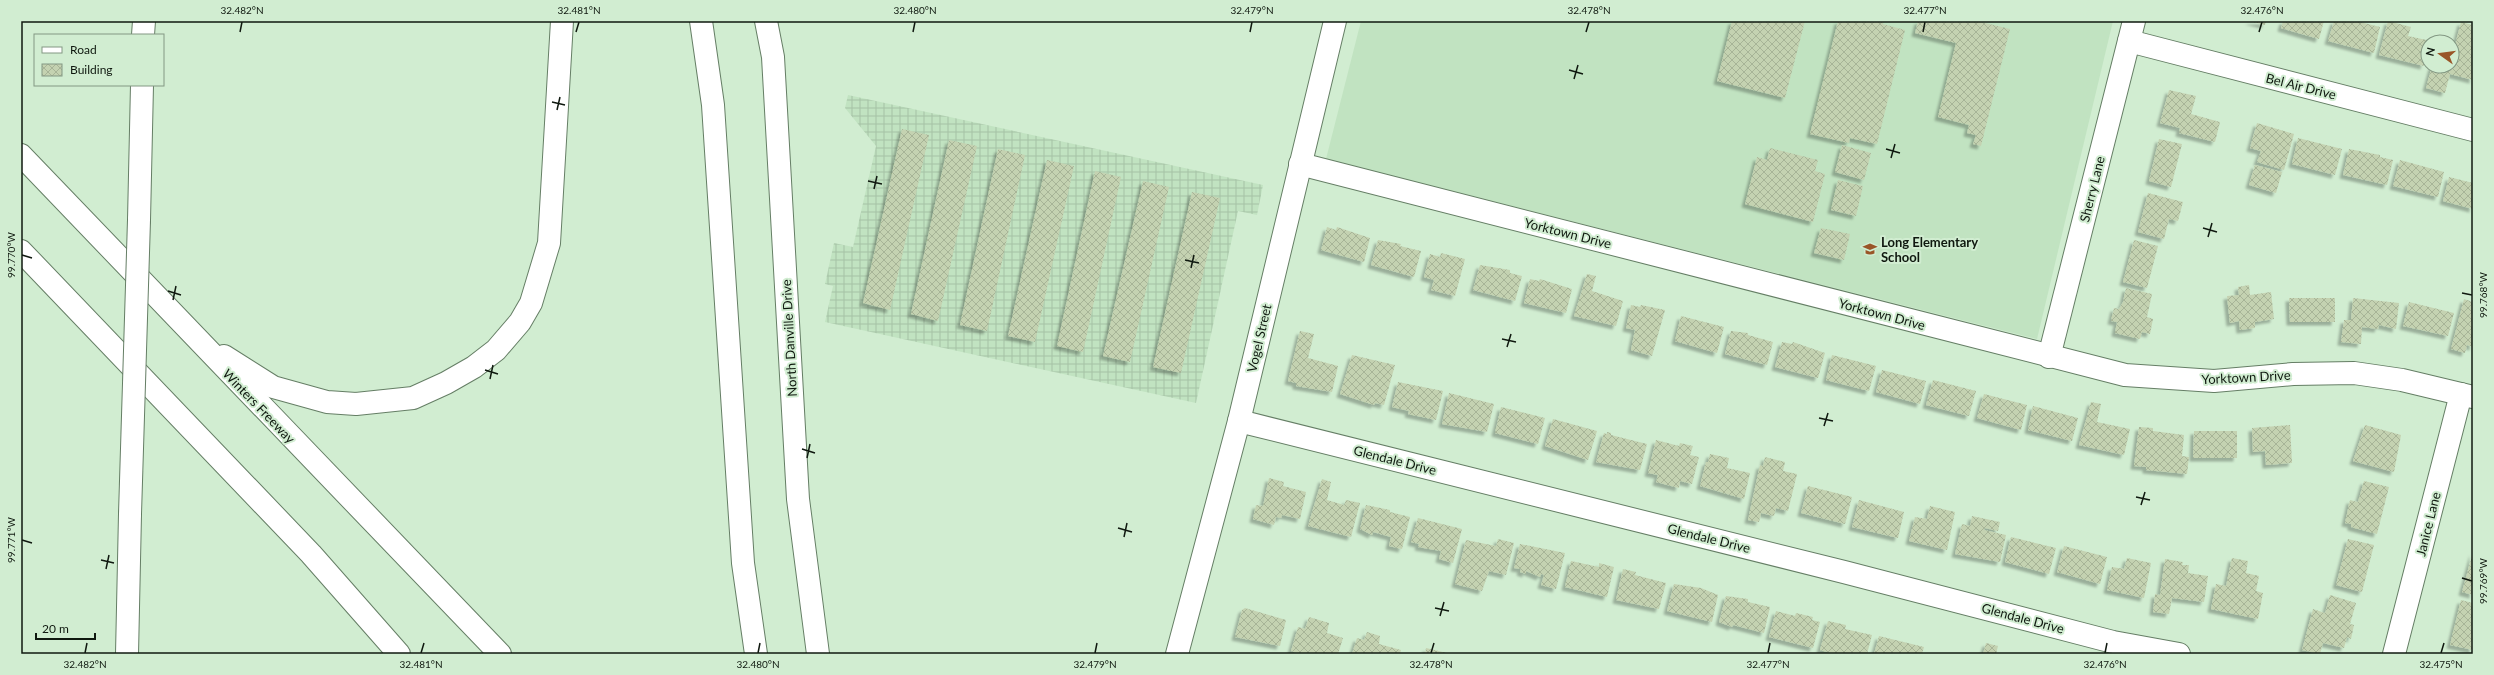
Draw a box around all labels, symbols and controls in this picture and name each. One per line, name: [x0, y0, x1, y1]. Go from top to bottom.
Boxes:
text: 32.482°N: [220, 4, 264, 16]
text: 32.481°N: [557, 4, 601, 16]
text: 32.480°N: [893, 4, 937, 16]
text: 32.479°N: [1230, 4, 1274, 16]
text: 32.478°N: [1567, 4, 1611, 16]
text: 32.477°N: [1903, 4, 1947, 16]
text: 32.476°N: [2240, 4, 2284, 16]
legend: [34, 34, 164, 86]
north arrow: [2420, 34, 2460, 74]
text: Road: [70, 42, 97, 57]
text: N: [2422, 46, 2437, 57]
text: Building: [70, 62, 113, 77]
street label: Bel Air Drive: [2264, 70, 2338, 102]
street label: Sherry Lane: [2076, 154, 2108, 224]
street label: Yorktown Drive: [1523, 214, 1613, 252]
text: 99.770°W: [5, 231, 17, 278]
place label: Long Elementary School: [1881, 234, 1978, 265]
school or university icon: Long Elementary School: [1862, 241, 1878, 257]
text: 99.768°W: [2477, 271, 2489, 318]
street label: North Danville Drive: [778, 279, 800, 397]
street label: Yorktown Drive: [1837, 295, 1927, 333]
street label: Vogel Street: [1243, 302, 1275, 374]
street label: Winters Freeway: [220, 366, 299, 447]
street label: Yorktown Drive: [2201, 367, 2291, 387]
street label: Glendale Drive: [1352, 442, 1438, 478]
street label: Janice Lane: [2412, 490, 2444, 558]
text: 99.771°W: [5, 516, 17, 563]
street label: Glendale Drive: [1666, 520, 1752, 556]
text: 99.769°W: [2477, 557, 2489, 604]
street label: Glendale Drive: [1980, 599, 2066, 637]
scale bar: [36, 615, 95, 641]
text: 20 m: [42, 621, 69, 636]
text: 32.482°N: [63, 658, 107, 670]
text: 32.481°N: [399, 658, 443, 670]
text: 32.480°N: [736, 658, 780, 670]
text: 32.479°N: [1073, 658, 1117, 670]
text: 32.478°N: [1409, 658, 1453, 670]
text: 32.477°N: [1746, 658, 1790, 670]
text: 32.476°N: [2083, 658, 2127, 670]
text: 32.475°N: [2419, 658, 2463, 670]

